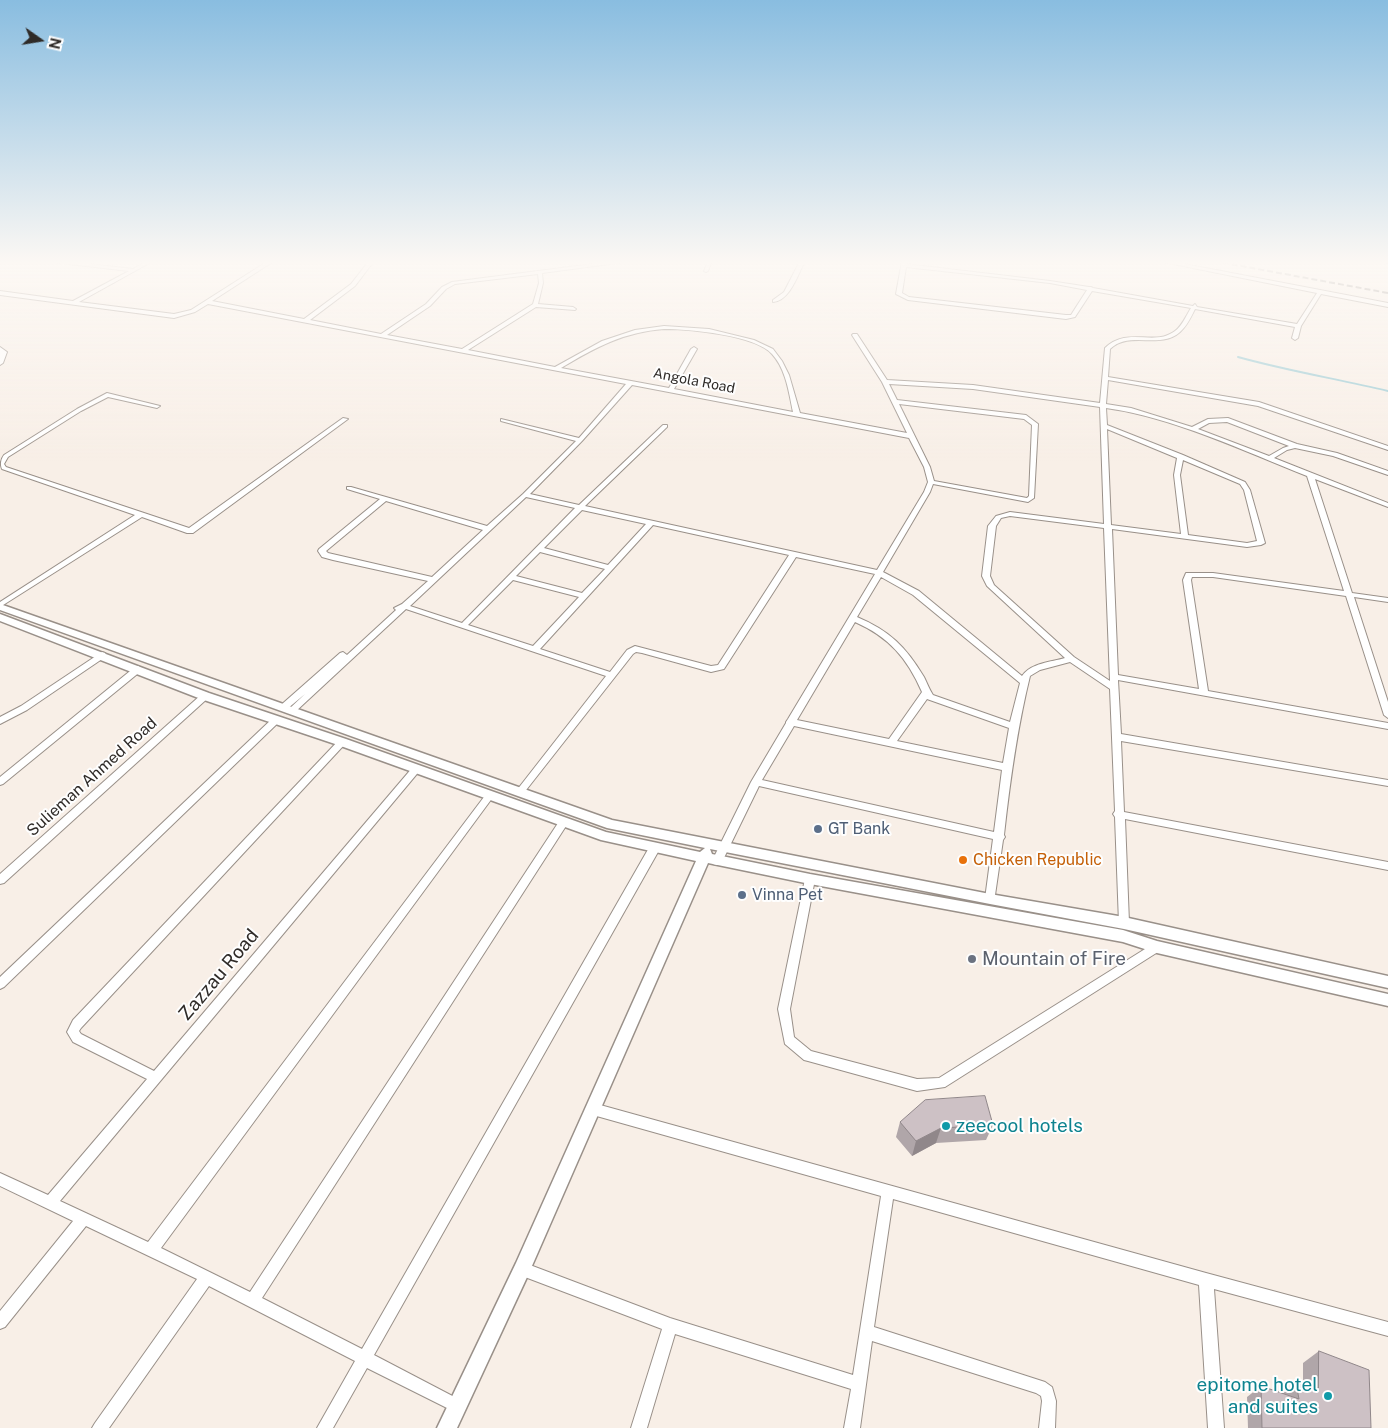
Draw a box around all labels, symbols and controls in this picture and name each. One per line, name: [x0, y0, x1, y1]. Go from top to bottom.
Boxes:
north arrow: [15, 15, 65, 65]
text: N: [46, 36, 64, 51]
street label: Angola Road: [652, 365, 736, 397]
street label: Sulieman Ahmed Road: [23, 713, 161, 841]
place label: GT Bank: [828, 819, 890, 839]
marker: GT Bank: [812, 823, 824, 835]
place label: Chicken Republic: [973, 850, 1102, 870]
marker: Chicken Republic: [957, 854, 969, 866]
place label: Vinna Pet: [752, 885, 823, 905]
marker: Vinna Pet: [736, 889, 748, 901]
street label: Zazzau Road: [174, 925, 264, 1025]
place label: Mountain of Fire: [982, 948, 1126, 970]
marker: Mountain of Fire: [966, 953, 978, 965]
place label: zeecool hotels: [956, 1115, 1083, 1137]
marker: zeecool hotels: [940, 1120, 952, 1132]
place label: epitome hotel and suites: [1197, 1374, 1318, 1418]
marker: epitome hotel and suites: [1322, 1390, 1334, 1402]

